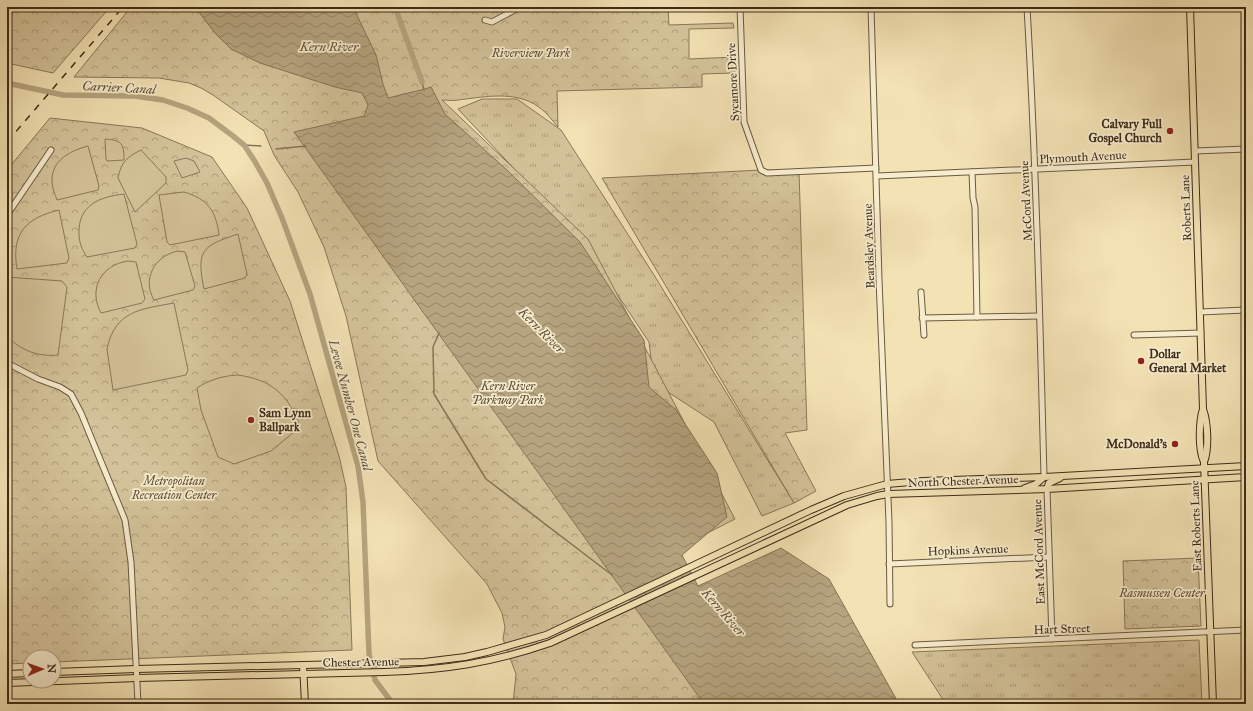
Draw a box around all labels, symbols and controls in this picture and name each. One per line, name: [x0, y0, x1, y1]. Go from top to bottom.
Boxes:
water label: Kern River: [299, 39, 359, 55]
street label: Sycamore Drive: [724, 42, 742, 122]
park label: Riverview Park: [491, 46, 571, 60]
water label: Carrier Canal: [82, 78, 158, 98]
place label: Calvary Full Gospel Church: [1089, 117, 1163, 146]
marker: Calvary Full Gospel Church: [1165, 126, 1175, 136]
street label: Plymouth Avenue: [1039, 148, 1127, 166]
street label: McCord Avenue: [1017, 160, 1035, 242]
street label: Roberts Lane: [1178, 175, 1194, 241]
street label: Beardsley Avenue: [861, 203, 877, 289]
water label: Kern River: [514, 304, 568, 358]
water label: Levee Number One Canal: [325, 337, 376, 474]
place label: Dollar General Market: [1149, 347, 1227, 375]
marker: Dollar General Market: [1136, 356, 1146, 366]
park label: Kern River Parkway Park: [472, 379, 545, 407]
place label: Sam Lynn Ballpark: [259, 406, 311, 435]
marker: Sam Lynn Ballpark: [246, 415, 256, 425]
place label: McDonald's: [1106, 437, 1168, 451]
marker: McDonald's: [1170, 439, 1180, 449]
street label: North Chester Avenue: [907, 472, 1019, 490]
park label: Metropolitan Recreation Center: [131, 474, 217, 502]
street label: East Roberts Lane: [1187, 480, 1205, 572]
street label: East McCord Avenue: [1030, 499, 1048, 605]
street label: Hopkins Avenue: [927, 542, 1009, 558]
water label: Kern River: [697, 585, 749, 640]
park label: Rasmussen Center: [1118, 586, 1206, 600]
street label: Hart Street: [1033, 621, 1091, 637]
north arrow: [22, 649, 62, 689]
street label: Chester Avenue: [323, 654, 399, 670]
text: N: [45, 664, 58, 674]

